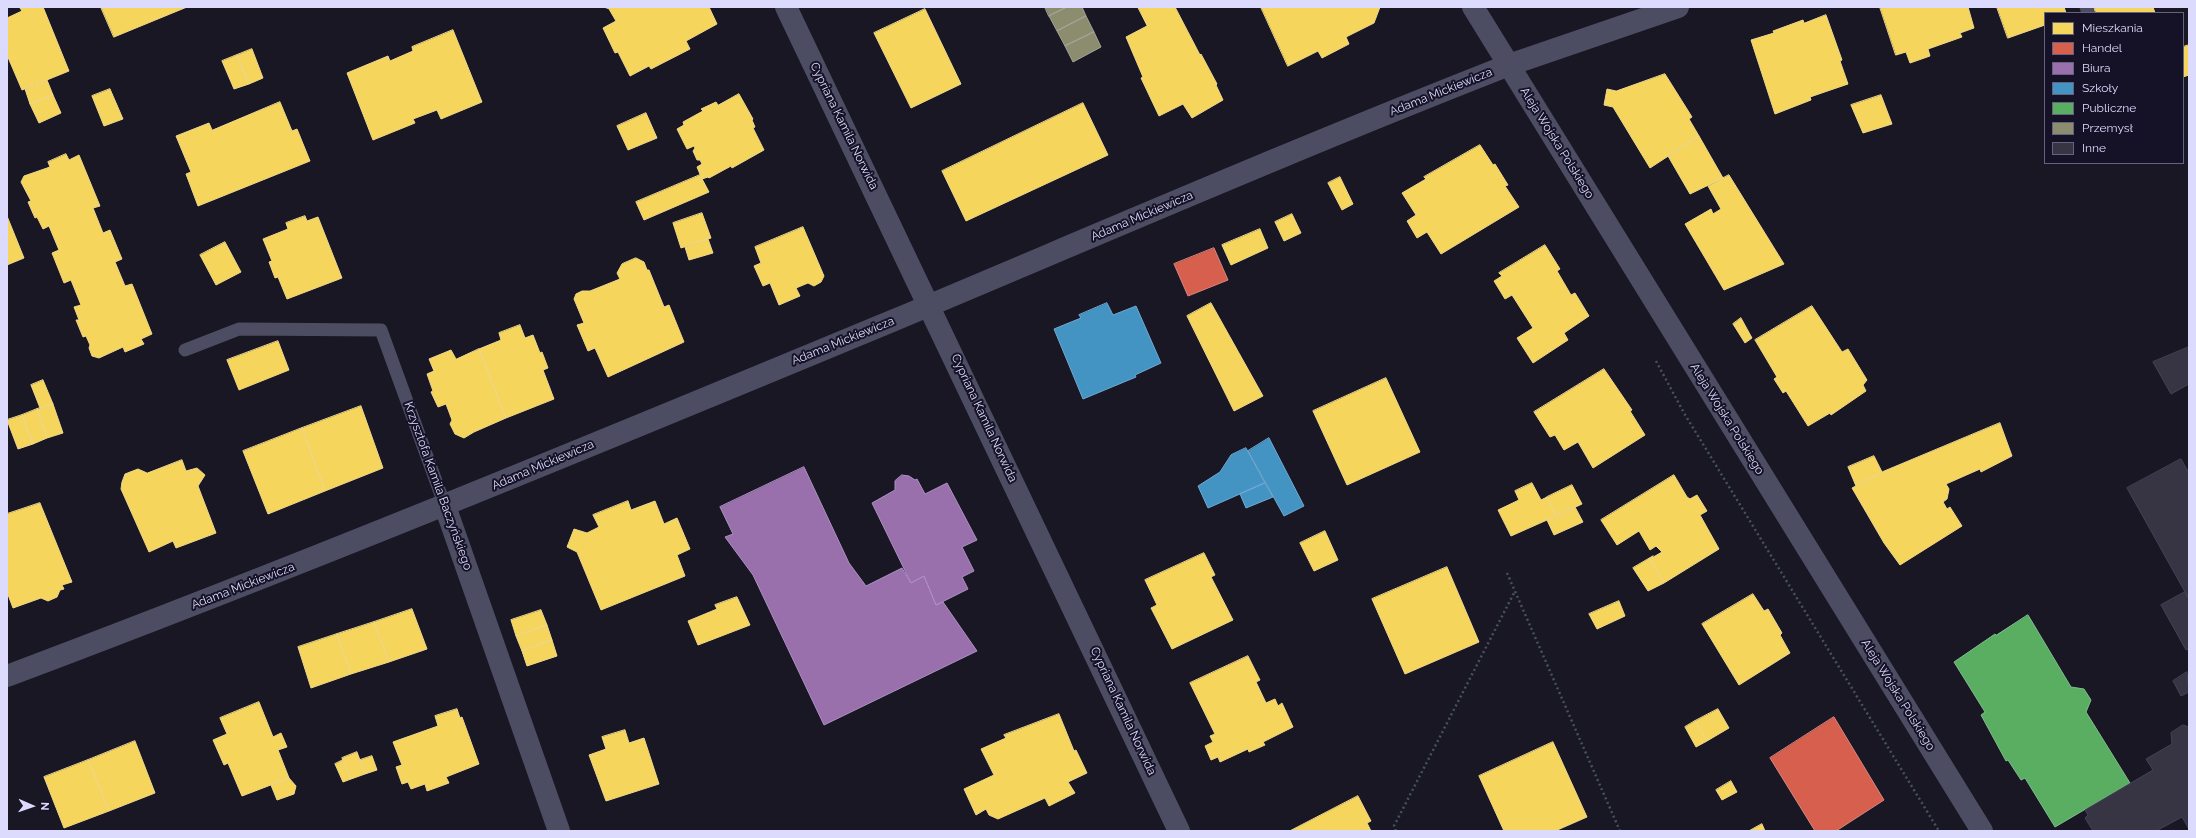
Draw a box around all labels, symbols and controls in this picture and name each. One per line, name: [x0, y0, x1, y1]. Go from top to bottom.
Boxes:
legend: [2044, 12, 2184, 164]
text: Mieszkania: [2082, 21, 2143, 35]
text: Handel: [2082, 41, 2122, 55]
street label: Cypriana Kamila Norwida: [807, 60, 881, 192]
text: Biura: [2082, 61, 2110, 75]
street label: Adama Mickiewicza: [1388, 65, 1494, 119]
text: Szkoły: [2082, 81, 2118, 95]
street label: Aleja Wojska Polskiego: [1517, 85, 1597, 201]
text: Publiczne: [2082, 101, 2136, 115]
text: Przemysł: [2082, 121, 2133, 135]
text: Inne: [2082, 141, 2106, 155]
street label: Adama Mickiewicza: [1089, 188, 1195, 244]
street label: Adama Mickiewicza: [790, 314, 896, 368]
street label: Cypriana Kamila Norwida: [948, 352, 1020, 484]
street label: Aleja Wojska Polskiego: [1687, 361, 1767, 477]
street label: Krzysztofa Kamila Baczyńskiego: [401, 400, 475, 572]
street label: Adama Mickiewicza: [490, 437, 596, 493]
street label: Adama Mickiewicza: [189, 560, 297, 612]
street label: Aleja Wojska Polskiego: [1858, 637, 1938, 753]
street label: Cypriana Kamila Norwida: [1087, 645, 1159, 777]
north arrow: [12, 786, 52, 826]
text: N: [38, 802, 51, 811]

